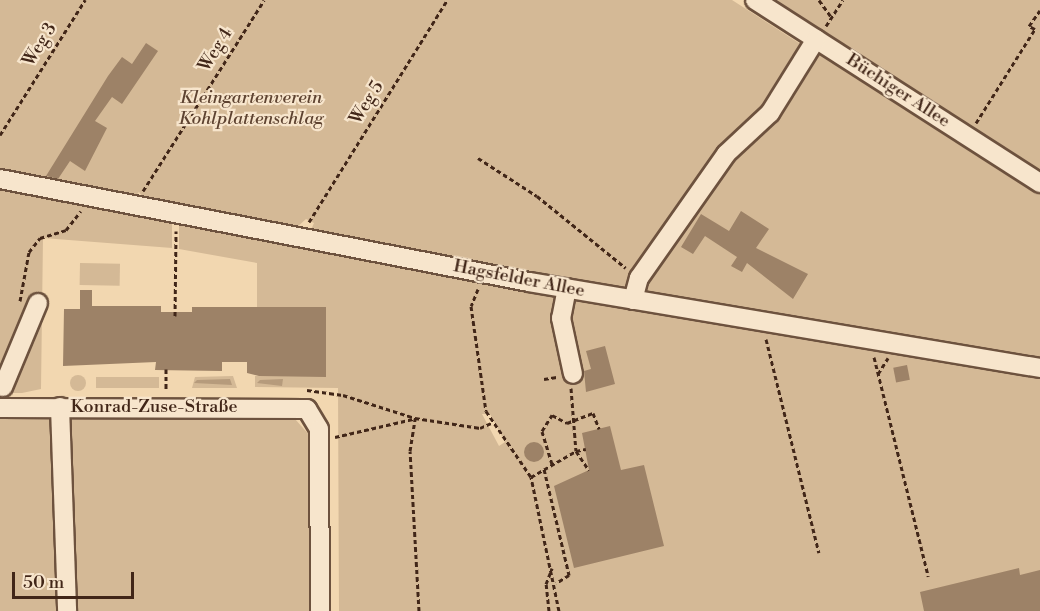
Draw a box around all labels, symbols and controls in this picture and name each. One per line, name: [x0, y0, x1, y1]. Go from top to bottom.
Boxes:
street label: Weg 3: [18, 19, 62, 71]
street label: Weg 4: [194, 24, 238, 76]
street label: Büchiger Allee: [842, 49, 954, 133]
street label: Weg 5: [345, 77, 389, 129]
park label: Kleingartenverein Kohlplattenschlag: [179, 88, 323, 130]
street label: Hagsfelder Allee: [452, 256, 586, 302]
street label: Konrad-Zuse-Straße: [70, 396, 238, 418]
scale bar: [15, 560, 136, 598]
text: 50 m: [23, 571, 64, 594]

